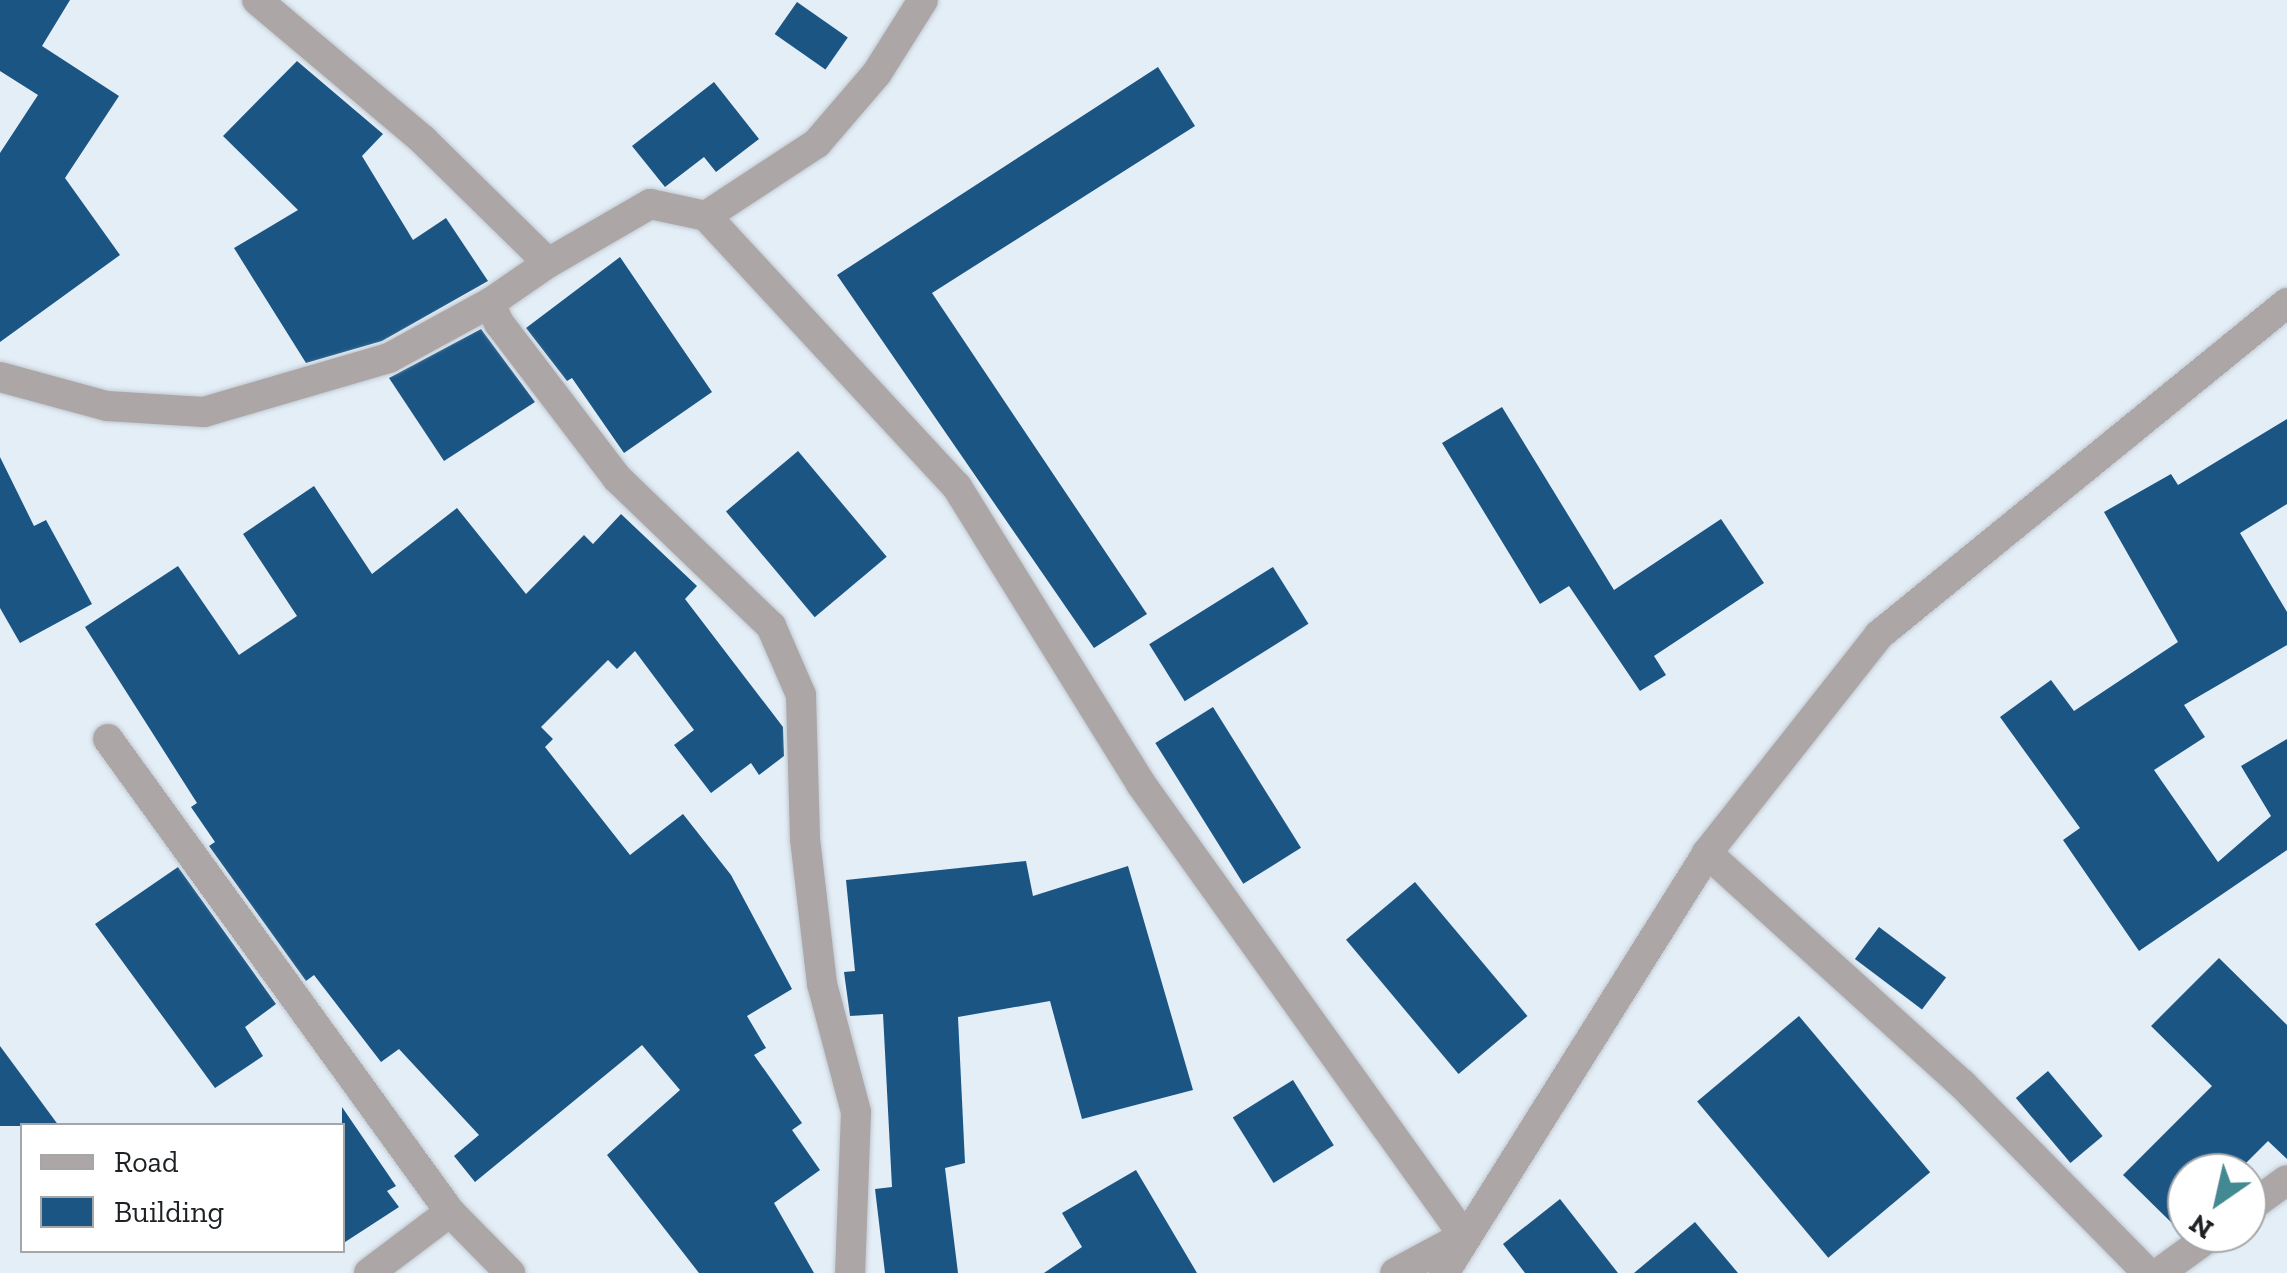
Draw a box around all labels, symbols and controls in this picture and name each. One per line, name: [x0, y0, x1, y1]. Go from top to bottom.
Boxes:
legend: [20, 1123, 345, 1253]
text: Road: [114, 1144, 179, 1180]
north arrow: [2167, 1153, 2267, 1253]
text: Building: [114, 1194, 224, 1230]
text: N: [2183, 1207, 2219, 1246]

